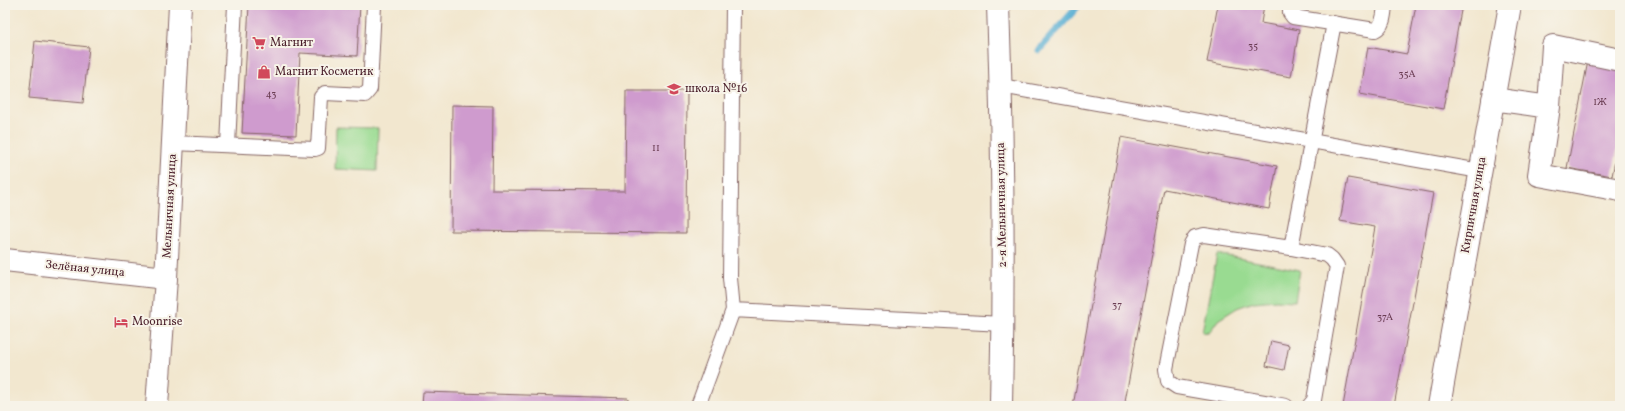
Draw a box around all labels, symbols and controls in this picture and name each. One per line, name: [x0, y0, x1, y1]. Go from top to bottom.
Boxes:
supermarket icon: Магнит: [251, 35, 267, 51]
place label: Магнит: [270, 35, 313, 51]
house number: 35: [1248, 39, 1258, 53]
shop icon: Магнит Косметик: [256, 64, 272, 80]
place label: Магнит Косметик: [275, 64, 374, 80]
house number: 35А: [1399, 67, 1415, 81]
school or university icon: школа №16: [666, 81, 682, 97]
place label: школа №16: [685, 81, 747, 97]
house number: 43: [266, 87, 276, 101]
house number: 1Ж: [1593, 95, 1607, 109]
house number: 11: [652, 141, 660, 155]
street label: 2-я Мельничная улица: [993, 142, 1011, 268]
street label: Мельничная улица: [159, 153, 181, 259]
street label: Кирпичная улица: [1458, 155, 1490, 255]
street label: Зелёная улица: [44, 257, 126, 281]
house number: 37: [1112, 298, 1122, 312]
house number: 37А: [1377, 310, 1393, 324]
hotel icon: Moonrise: [113, 314, 129, 330]
place label: Moonrise: [132, 314, 183, 330]

